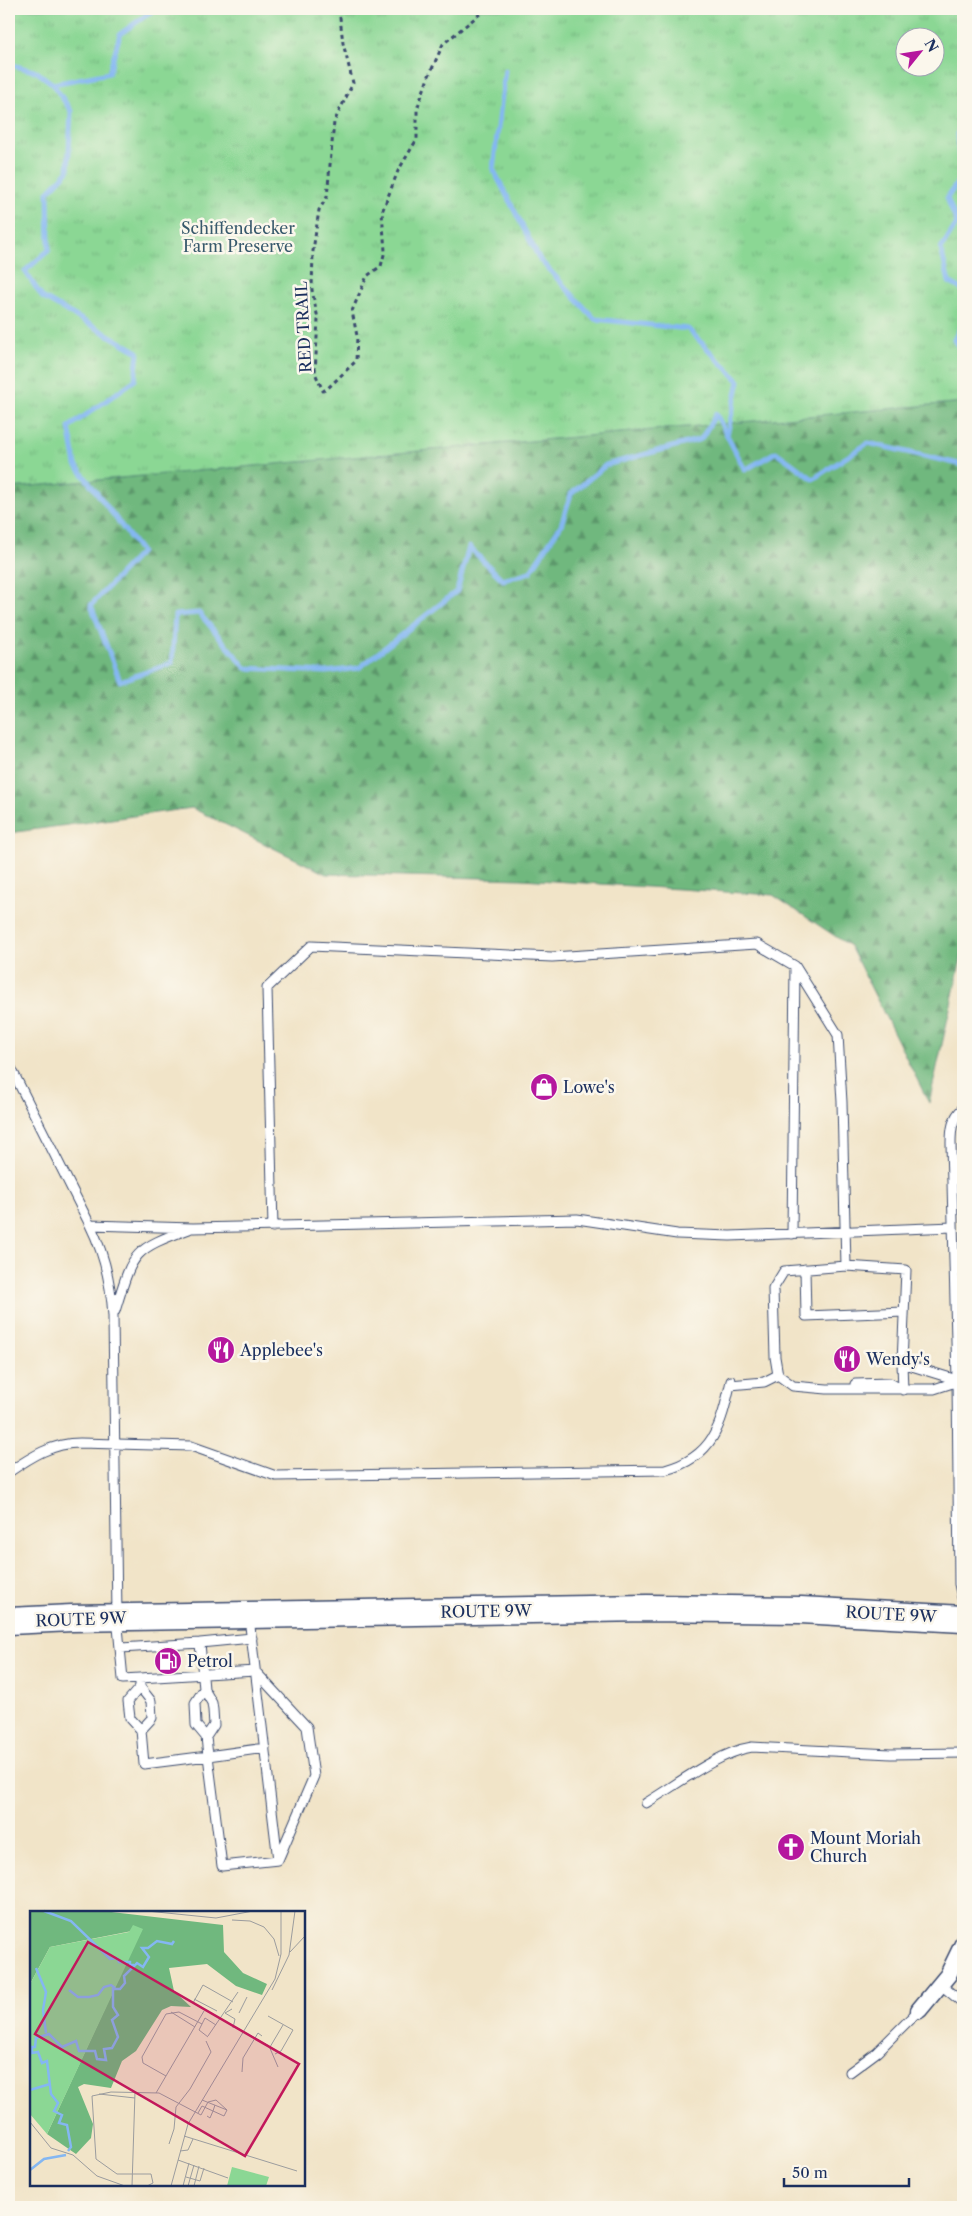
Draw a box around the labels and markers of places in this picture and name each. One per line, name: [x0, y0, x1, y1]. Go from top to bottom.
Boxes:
shop icon: Lowe's: [529, 1072, 559, 1102]
place label: Lowe's: [563, 1077, 615, 1097]
restaurant icon: Applebee's: [206, 1335, 236, 1365]
place label: Applebee's: [239, 1340, 323, 1360]
restaurant icon: Wendy's: [832, 1344, 862, 1374]
place label: Wendy's: [865, 1349, 930, 1369]
fuel station icon: Petrol: [153, 1646, 183, 1676]
place label: Petrol: [187, 1651, 233, 1671]
place label: Mount Moriah Church: [810, 1828, 921, 1866]
church icon: Mount Moriah Church: [776, 1832, 806, 1862]

